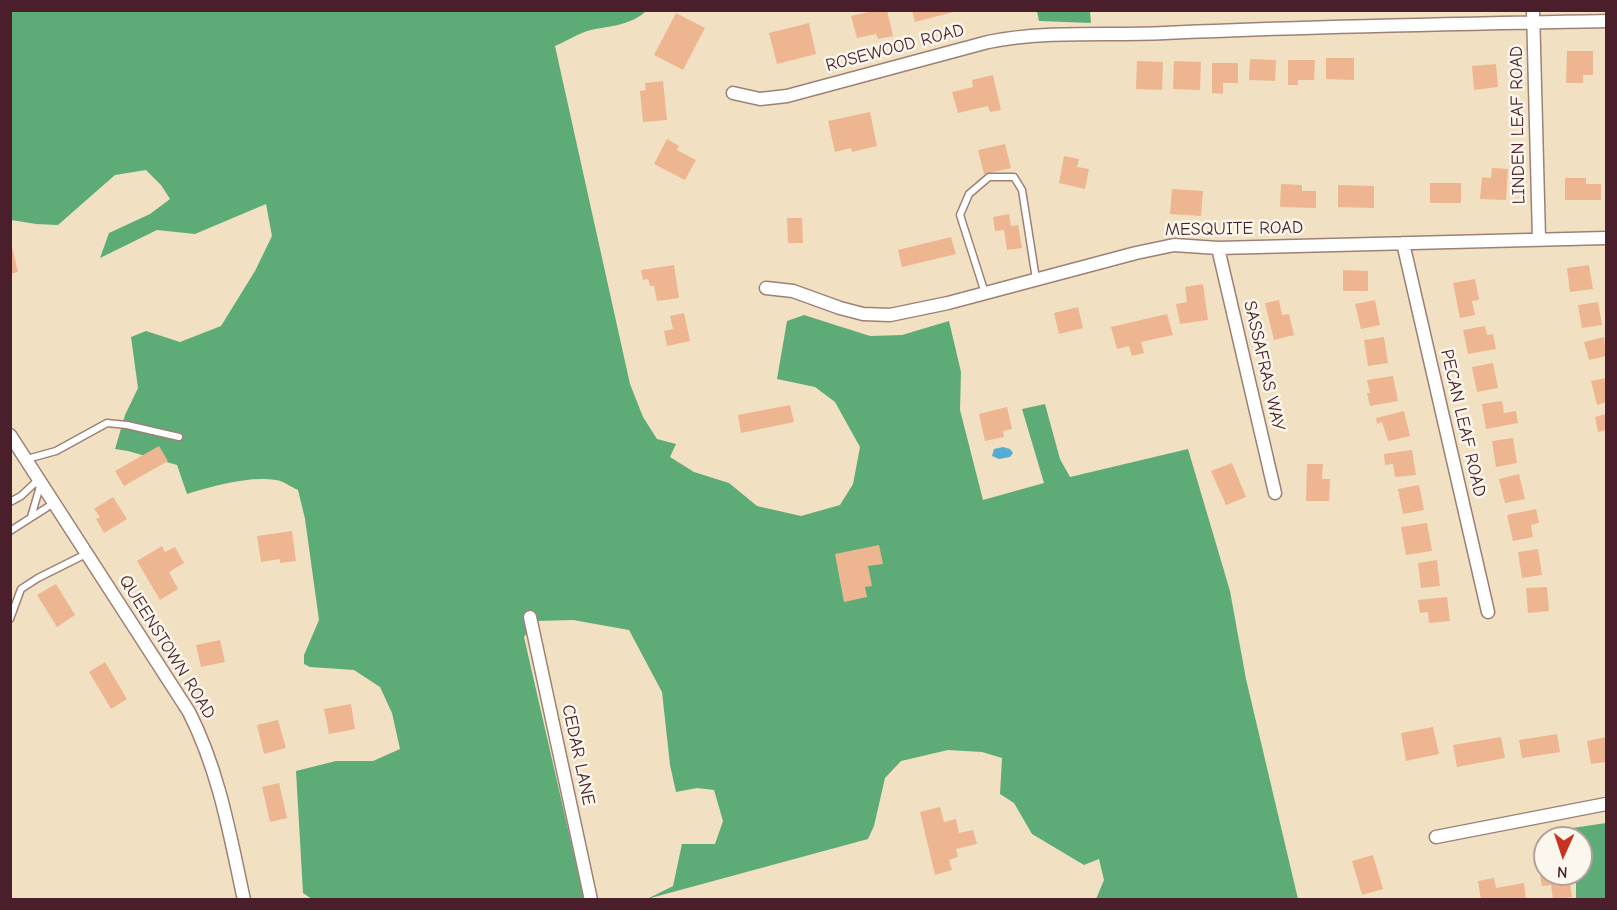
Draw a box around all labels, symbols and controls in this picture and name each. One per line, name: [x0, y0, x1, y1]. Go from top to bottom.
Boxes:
street label: ROSEWOOD ROAD: [823, 19, 967, 77]
street label: LINDEN LEAF ROAD: [1506, 45, 1530, 205]
street label: MESQUITE ROAD: [1165, 217, 1303, 241]
street label: SASSAFRAS WAY: [1239, 299, 1289, 433]
street label: PECAN LEAF ROAD: [1436, 347, 1490, 499]
street label: QUEENSTOWN ROAD: [114, 571, 220, 723]
street label: CEDAR LANE: [557, 703, 599, 807]
north arrow: [1533, 826, 1593, 886]
text: N: [1556, 863, 1568, 881]

